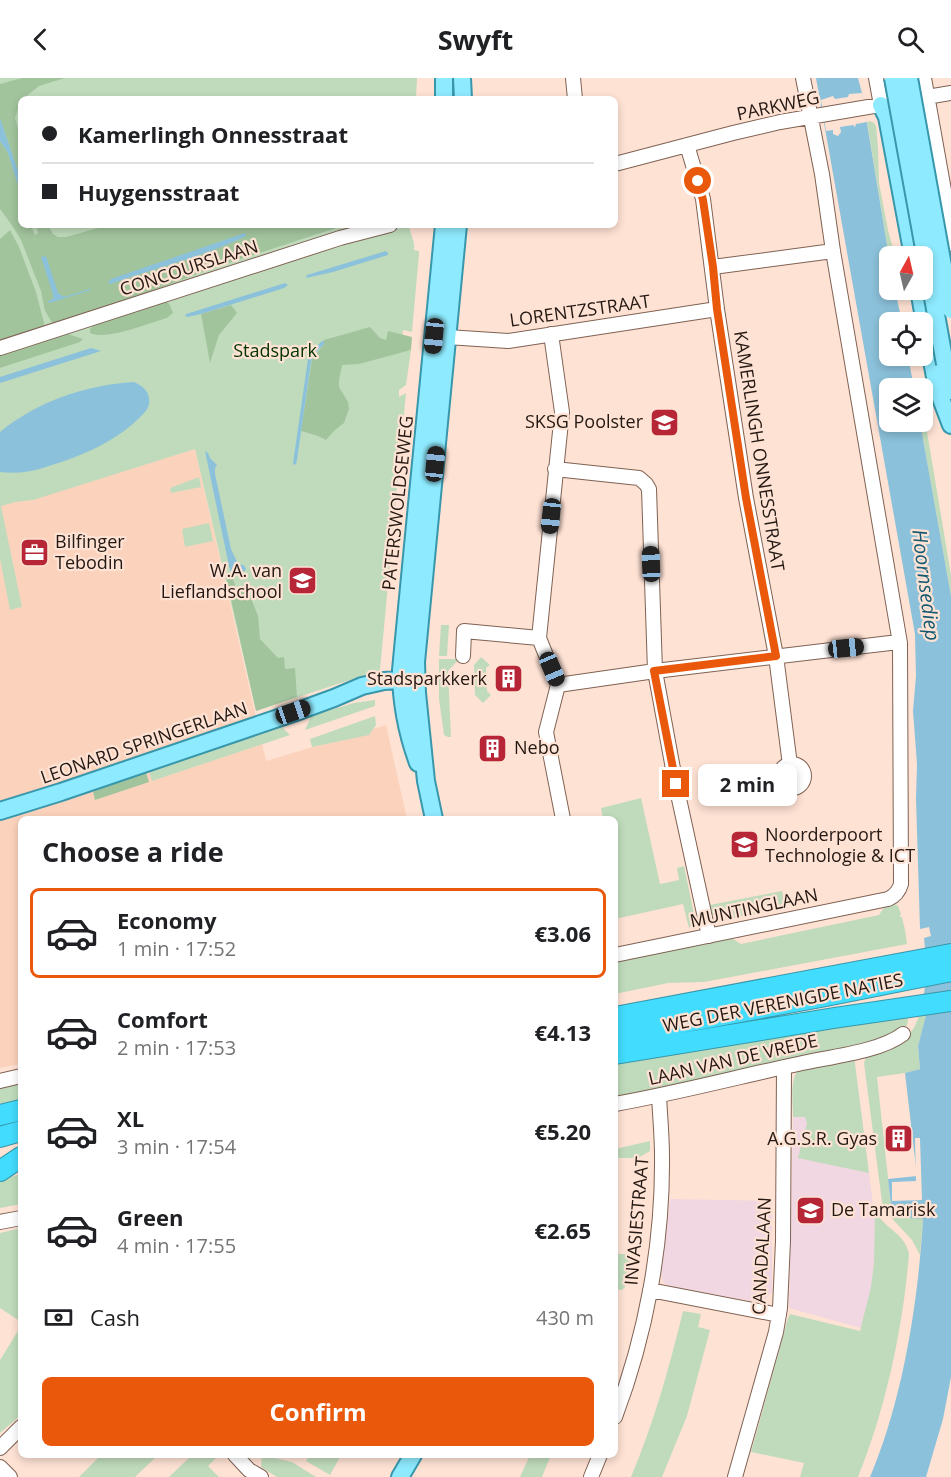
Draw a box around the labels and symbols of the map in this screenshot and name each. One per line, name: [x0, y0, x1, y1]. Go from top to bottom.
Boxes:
street label: PARKWEG: [734, 85, 821, 125]
route start: [684, 167, 711, 194]
street label: CONCOURSLAAN: [116, 233, 261, 301]
north arrow: [879, 246, 933, 300]
street label: LORENTZSTRAAT: [508, 288, 652, 332]
car: [423, 317, 445, 355]
street label: KAMERLINGH ONNESSTRAAT: [729, 329, 791, 573]
park label: Stadspark: [233, 338, 317, 362]
school or university icon: SKSG Poolster: [648, 406, 680, 438]
place label: SKSG Poolster: [525, 409, 644, 433]
street label: PATERSWOLDSEWEG: [376, 414, 418, 592]
car: [424, 445, 446, 483]
car: [540, 497, 562, 535]
water label: Hoornsediep: [906, 528, 947, 642]
place label: Bilfinger Tebodin: [55, 529, 125, 574]
office icon: Bilfinger Tebodin: [18, 536, 50, 568]
car: [641, 546, 661, 582]
place label: W.A. van Lieflandschool: [161, 558, 282, 603]
school or university icon: W.A. van Lieflandschool: [287, 565, 319, 597]
car: [827, 637, 865, 659]
car: [537, 649, 567, 689]
building icon: Stadsparkkerk: [492, 663, 524, 695]
place label: Stadsparkkerk: [367, 666, 488, 690]
street label: LEONARD SPRINGERLAAN: [37, 695, 250, 789]
car: [273, 698, 313, 726]
building icon: Nebo: [477, 732, 509, 764]
place label: Nebo: [514, 735, 560, 759]
callout: 2 min: [697, 763, 796, 805]
route end: [662, 770, 689, 797]
place label: Noorderpoort Technologie & ICT: [765, 822, 915, 867]
school or university icon: Noorderpoort Technologie & ICT: [728, 829, 760, 861]
street label: MUNTINGLAAN: [688, 882, 820, 932]
street label: WEG DER VERENIGDE NATIES: [661, 967, 905, 1037]
street label: LAAN VAN DE VREDE: [646, 1028, 820, 1090]
building icon: A.G.S.R. Gyas: [882, 1123, 914, 1155]
place label: A.G.S.R. Gyas: [767, 1126, 877, 1150]
street label: INVASIESTRAAT: [618, 1155, 654, 1286]
school or university icon: De Tamarisk: [794, 1194, 826, 1226]
street label: CANADALAAN: [746, 1196, 776, 1315]
place label: De Tamarisk: [831, 1197, 936, 1221]

